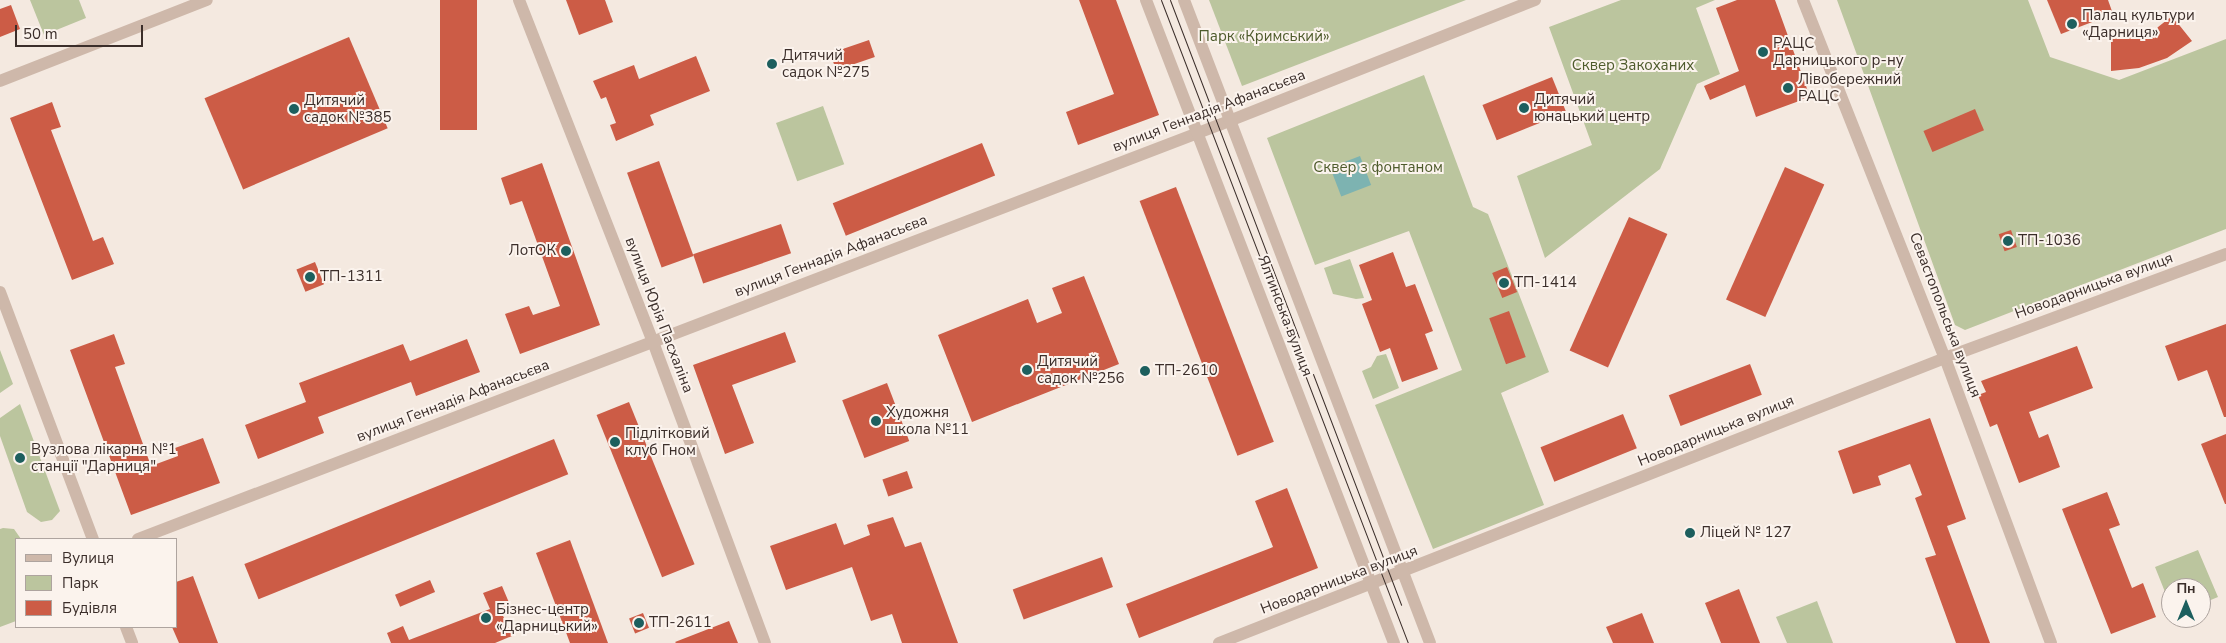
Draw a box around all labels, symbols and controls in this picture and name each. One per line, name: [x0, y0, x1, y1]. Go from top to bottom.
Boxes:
place label: Палац культури «Дарниця»: [2082, 6, 2195, 41]
scale bar: [18, 15, 145, 47]
marker: Палац культури «Дарниця»: [2066, 18, 2078, 30]
text: 50 m: [23, 24, 58, 44]
park label: Парк «Кримський»: [1198, 28, 1330, 46]
place label: РАЦС Дарницького р-ну: [1773, 34, 1904, 69]
place label: Дитячий садок №275: [782, 46, 869, 81]
marker: РАЦС Дарницького р-ну: [1757, 46, 1769, 58]
park label: Сквер Закоханих: [1572, 57, 1694, 75]
marker: Дитячий садок №275: [766, 58, 778, 70]
street label: вулиця Геннадія Афанасьєва: [1110, 66, 1308, 156]
place label: Лівобережний РАЦС: [1798, 70, 1901, 105]
marker: Лівобережний РАЦС: [1782, 82, 1794, 94]
place label: Дитячий юнацький центр: [1534, 90, 1650, 125]
place label: Дитячий садок №385: [304, 91, 391, 126]
marker: Дитячий юнацький центр: [1518, 102, 1530, 114]
marker: Дитячий садок №385: [288, 103, 300, 115]
park label: Сквер з фонтаном: [1313, 159, 1443, 177]
street label: вулиця Геннадія Афанасьєва: [732, 211, 930, 301]
street label: Севастопольська вулиця: [1905, 230, 1985, 400]
place label: ТП-1036: [2018, 232, 2081, 250]
street label: вулиця Юрія Пасхаліна: [621, 235, 697, 395]
marker: ТП-1036: [2002, 235, 2014, 247]
place label: ЛотОК: [509, 242, 556, 260]
marker: ЛотОК: [560, 245, 572, 257]
street label: Новодарницька вулиця: [2012, 249, 2176, 323]
street label: Ялтинська вулиця: [1254, 253, 1316, 379]
place label: ТП-1311: [320, 268, 383, 286]
marker: ТП-1311: [304, 271, 316, 283]
place label: ТП-1414: [1514, 274, 1577, 292]
marker: ТП-1414: [1498, 277, 1510, 289]
place label: Дитячий садок №256: [1037, 352, 1124, 387]
street label: вулиця Геннадія Афанасьєва: [354, 356, 552, 446]
place label: ТП-2610: [1155, 362, 1218, 380]
marker: Дитячий садок №256: [1021, 364, 1033, 376]
marker: ТП-2610: [1139, 365, 1151, 377]
street label: Новодарницька вулиця: [1635, 391, 1797, 471]
place label: Художня школа №11: [886, 403, 969, 438]
marker: Художня школа №11: [870, 415, 882, 427]
place label: Підлітковий клуб Гном: [625, 424, 710, 459]
marker: Підлітковий клуб Гном: [609, 436, 621, 448]
place label: Вузлова лікарня №1 станції "Дарниця": [31, 440, 177, 475]
marker: Вузлова лікарня №1 станції "Дарниця": [13, 451, 27, 465]
place label: Ліцей № 127: [1700, 524, 1791, 542]
marker: Ліцей № 127: [1684, 527, 1696, 539]
legend: [15, 538, 178, 628]
street label: Новодарницька вулиця: [1258, 542, 1420, 618]
text: Вулиця: [62, 548, 114, 568]
text: Парк: [62, 573, 98, 593]
north arrow: [2161, 578, 2211, 628]
text: Пн: [2176, 579, 2196, 598]
text: Будівля: [62, 598, 117, 618]
place label: Бізнес-центр «Дарницький»: [496, 600, 598, 635]
marker: Бізнес-центр «Дарницький»: [480, 612, 492, 624]
place label: ТП-2611: [649, 614, 712, 632]
marker: ТП-2611: [633, 617, 645, 629]

